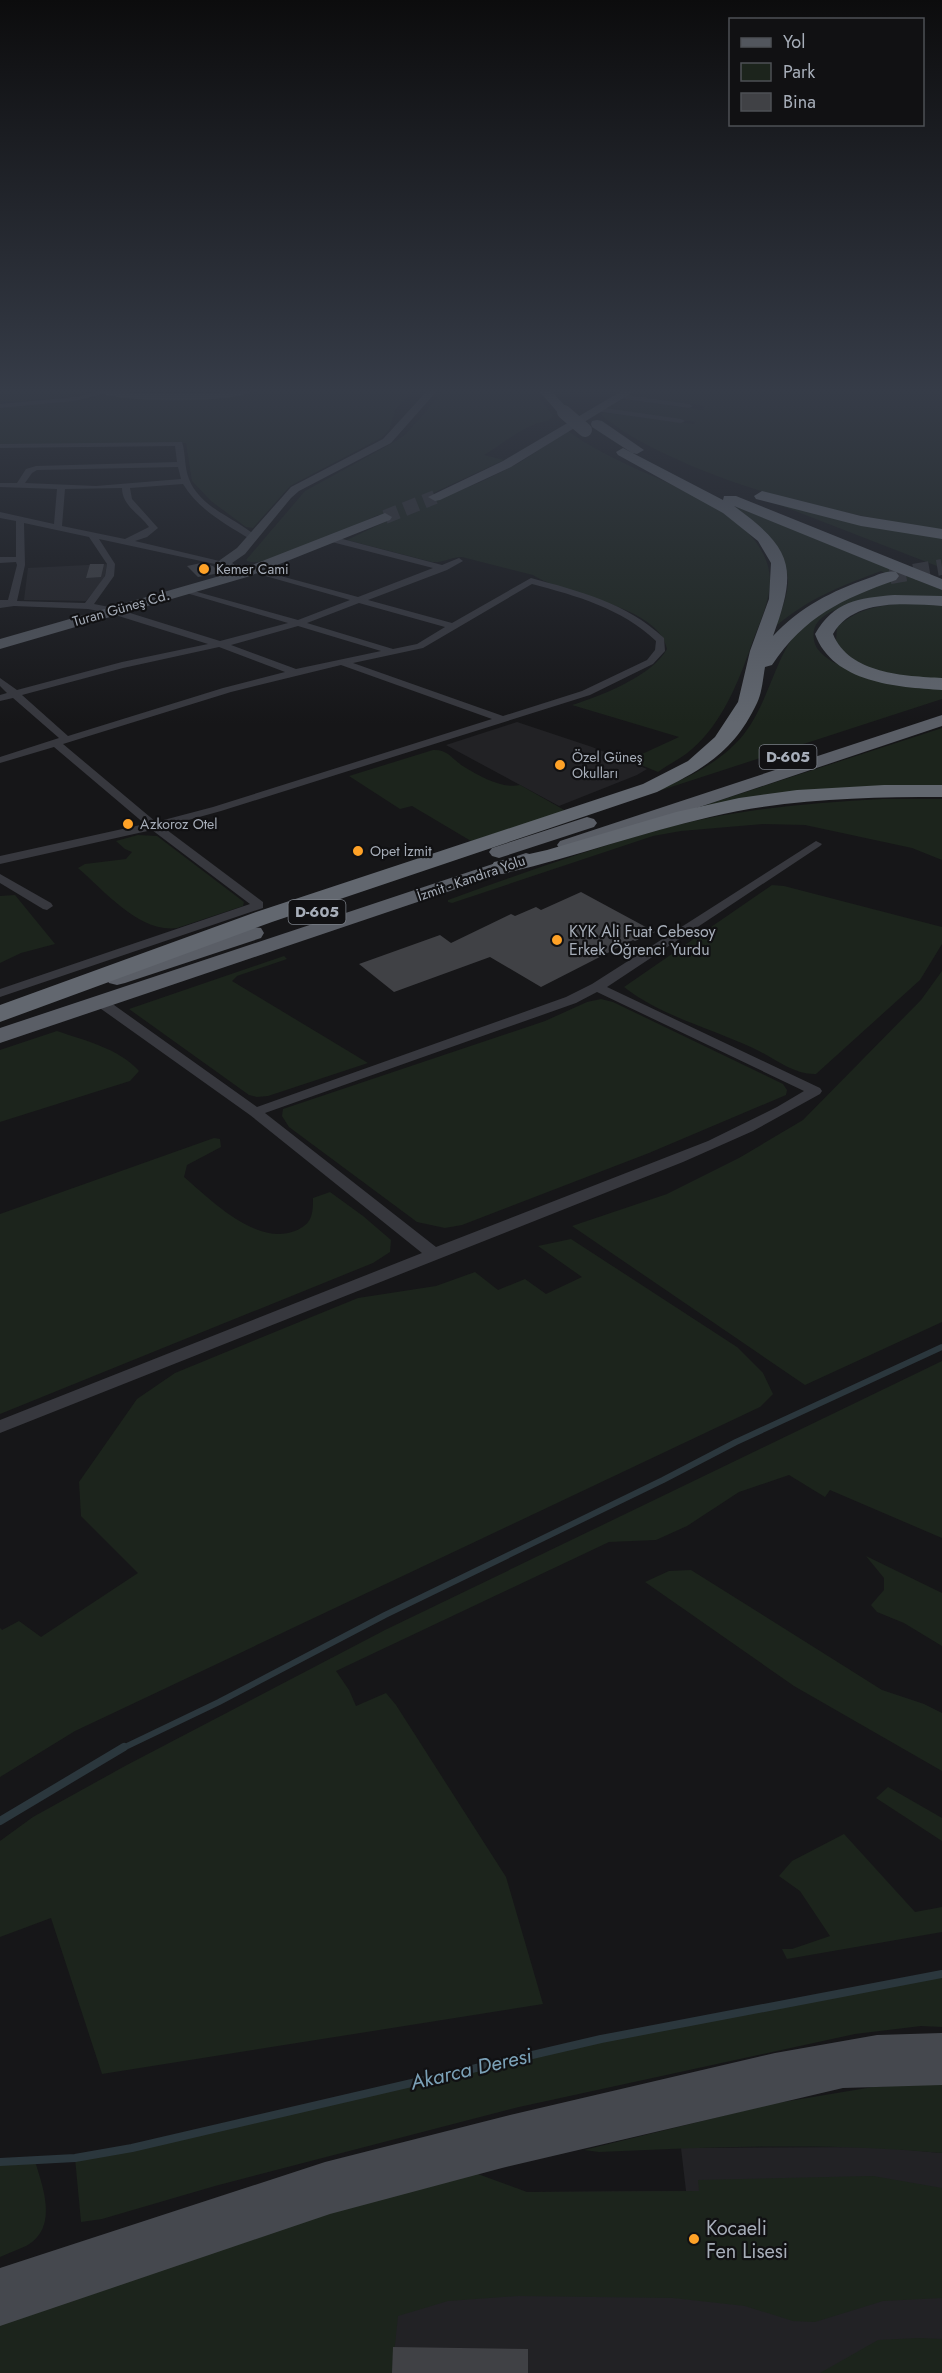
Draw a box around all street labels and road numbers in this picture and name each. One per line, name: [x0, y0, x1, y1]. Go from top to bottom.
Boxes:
street label: Turan Güneş Cd.: [70, 585, 172, 631]
road number: D-605: [760, 745, 816, 769]
street label: İzmit - Kandıra Yolu: [414, 850, 528, 906]
road number: D-605: [288, 900, 346, 924]

